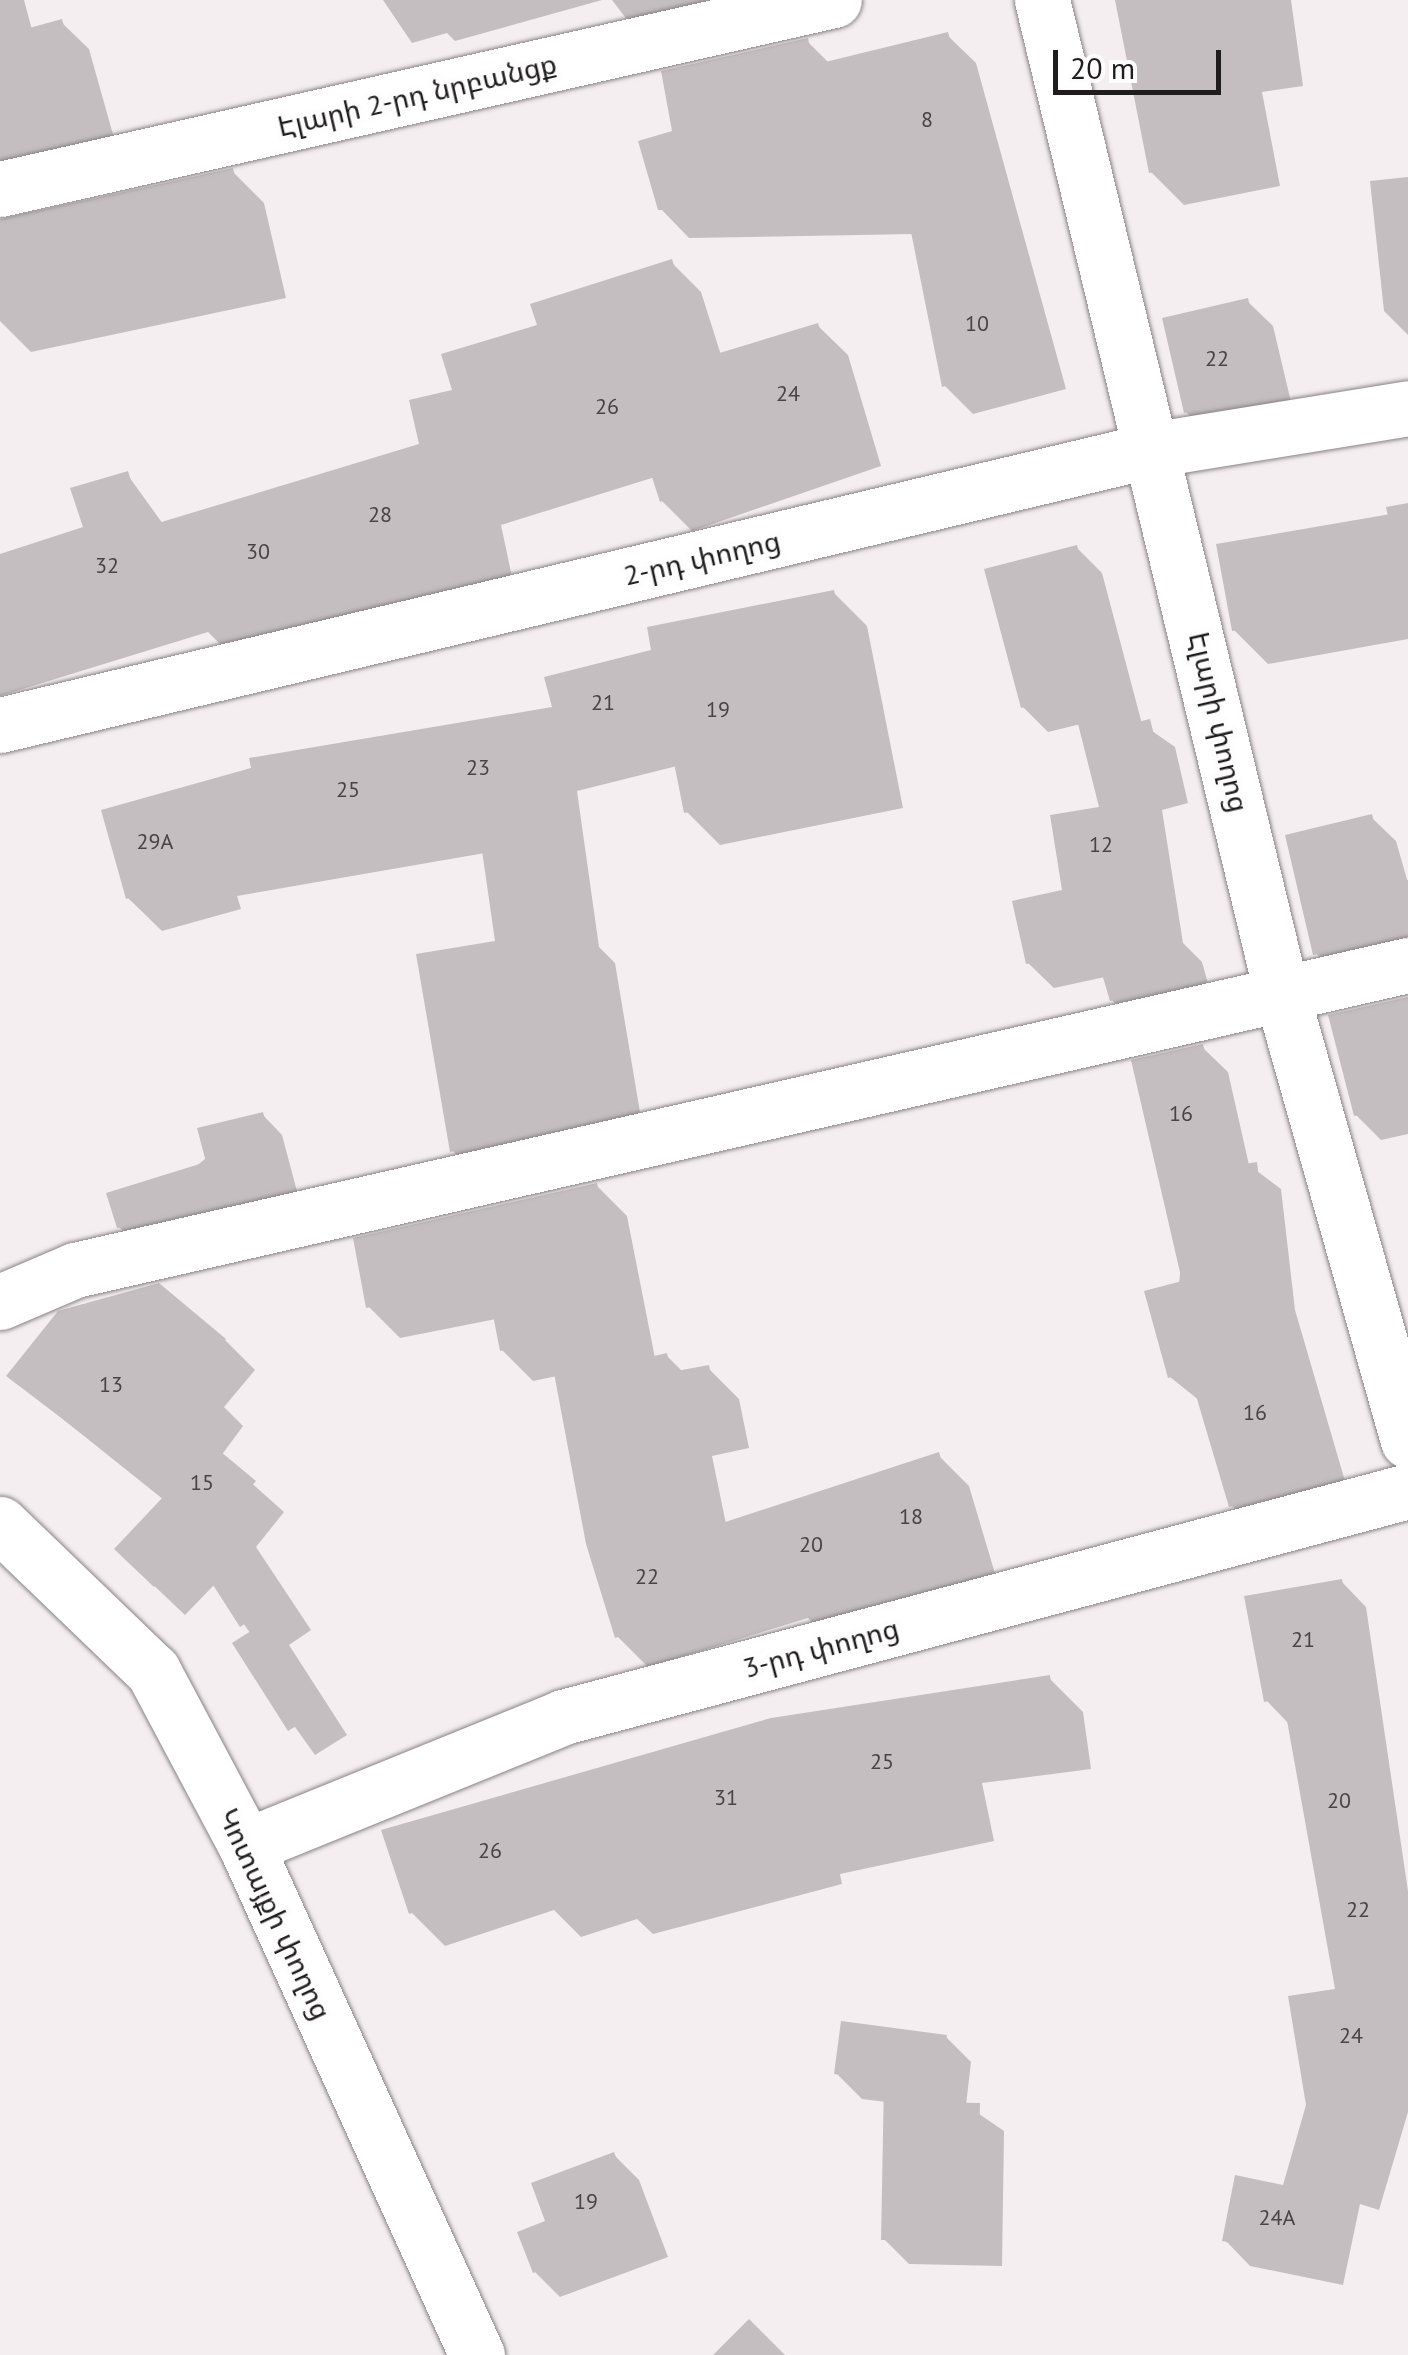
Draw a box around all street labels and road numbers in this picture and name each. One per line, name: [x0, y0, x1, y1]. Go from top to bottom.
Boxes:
street label: Էլարի 2-րդ նրբանցք: [274, 47, 560, 143]
street label: 2-րդ փողոց: [620, 524, 784, 592]
street label: Էլարի փողոց: [1182, 629, 1256, 815]
street label: 3-րդ փողոց: [739, 1611, 903, 1685]
street label: Կոտայքի փողոց: [211, 1803, 339, 2025]

